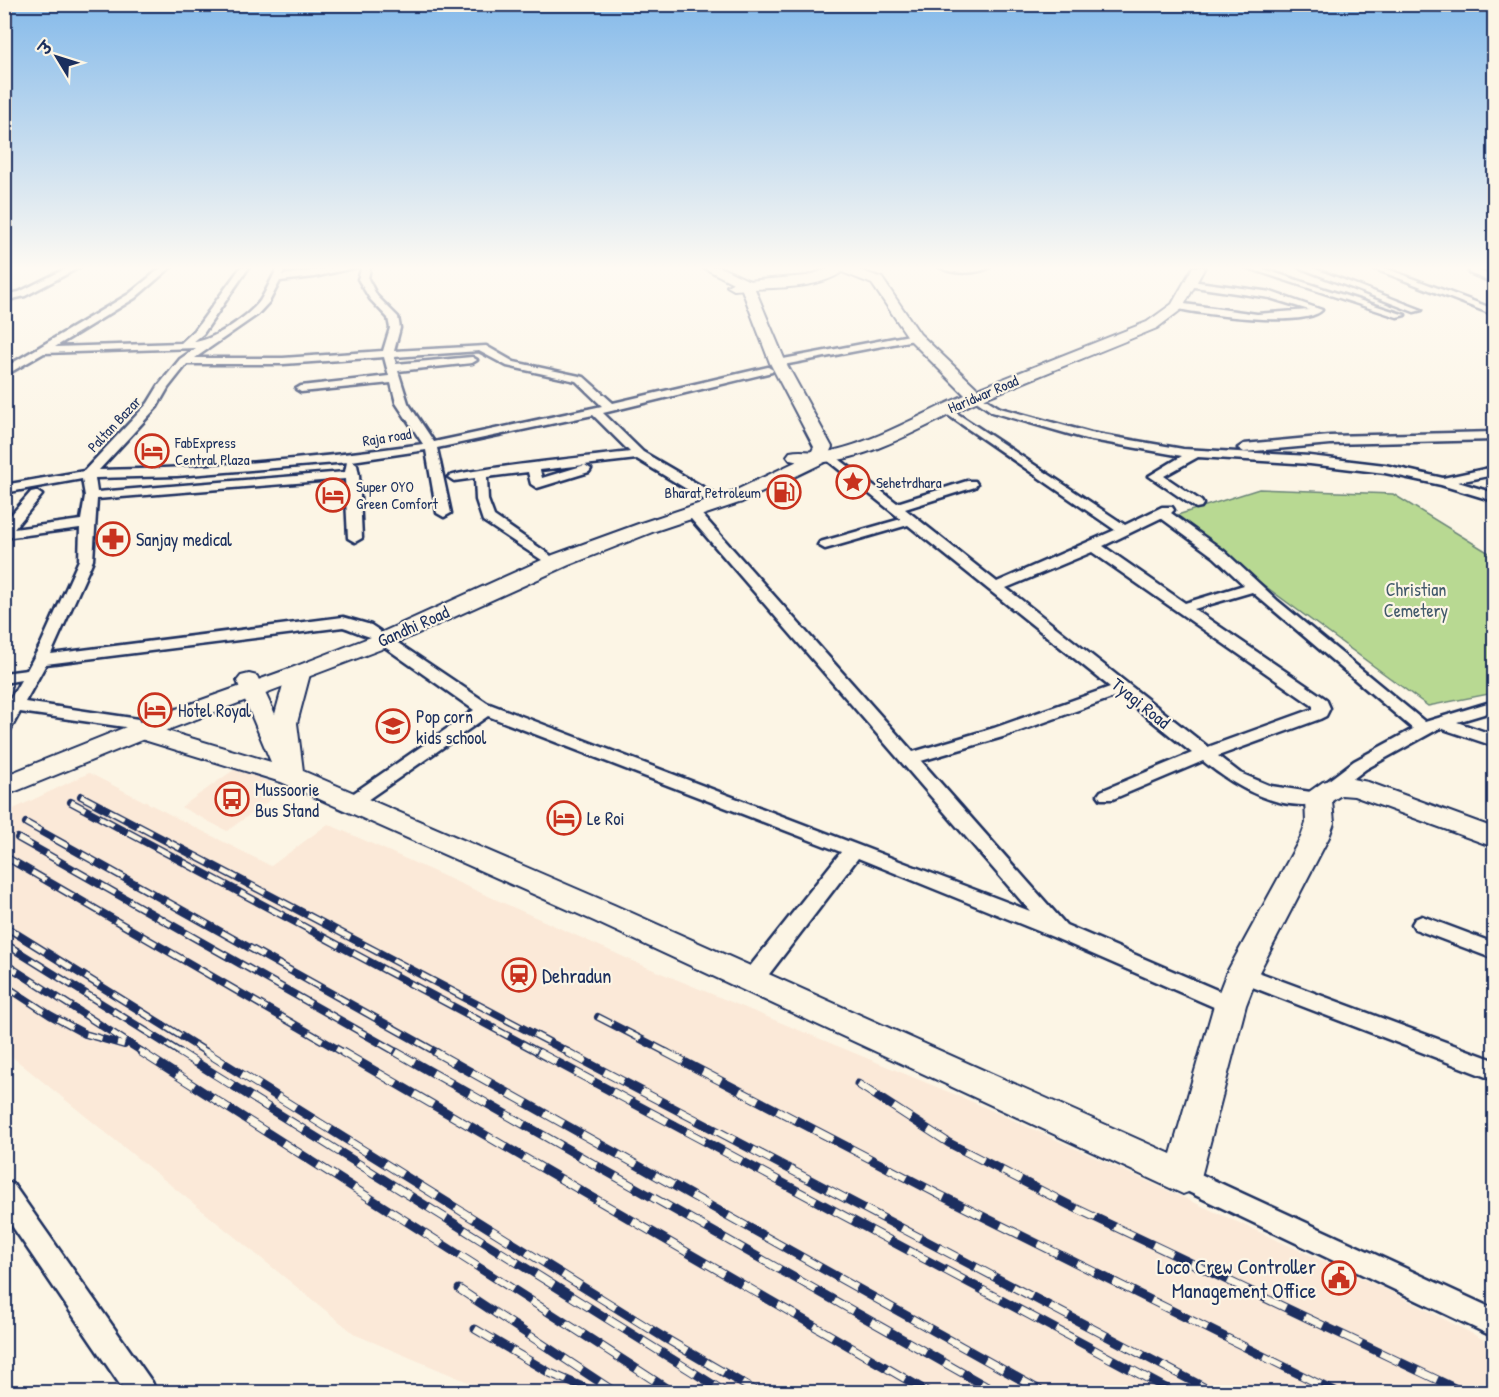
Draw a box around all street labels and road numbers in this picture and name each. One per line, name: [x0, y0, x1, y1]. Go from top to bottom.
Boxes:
street label: Haridwar Road: [945, 370, 1022, 418]
street label: Paltan Bazar: [82, 391, 146, 457]
street label: Raja road: [361, 423, 413, 451]
street label: Gandhi Road: [373, 599, 453, 653]
street label: Tyagi Road: [1106, 672, 1176, 734]

